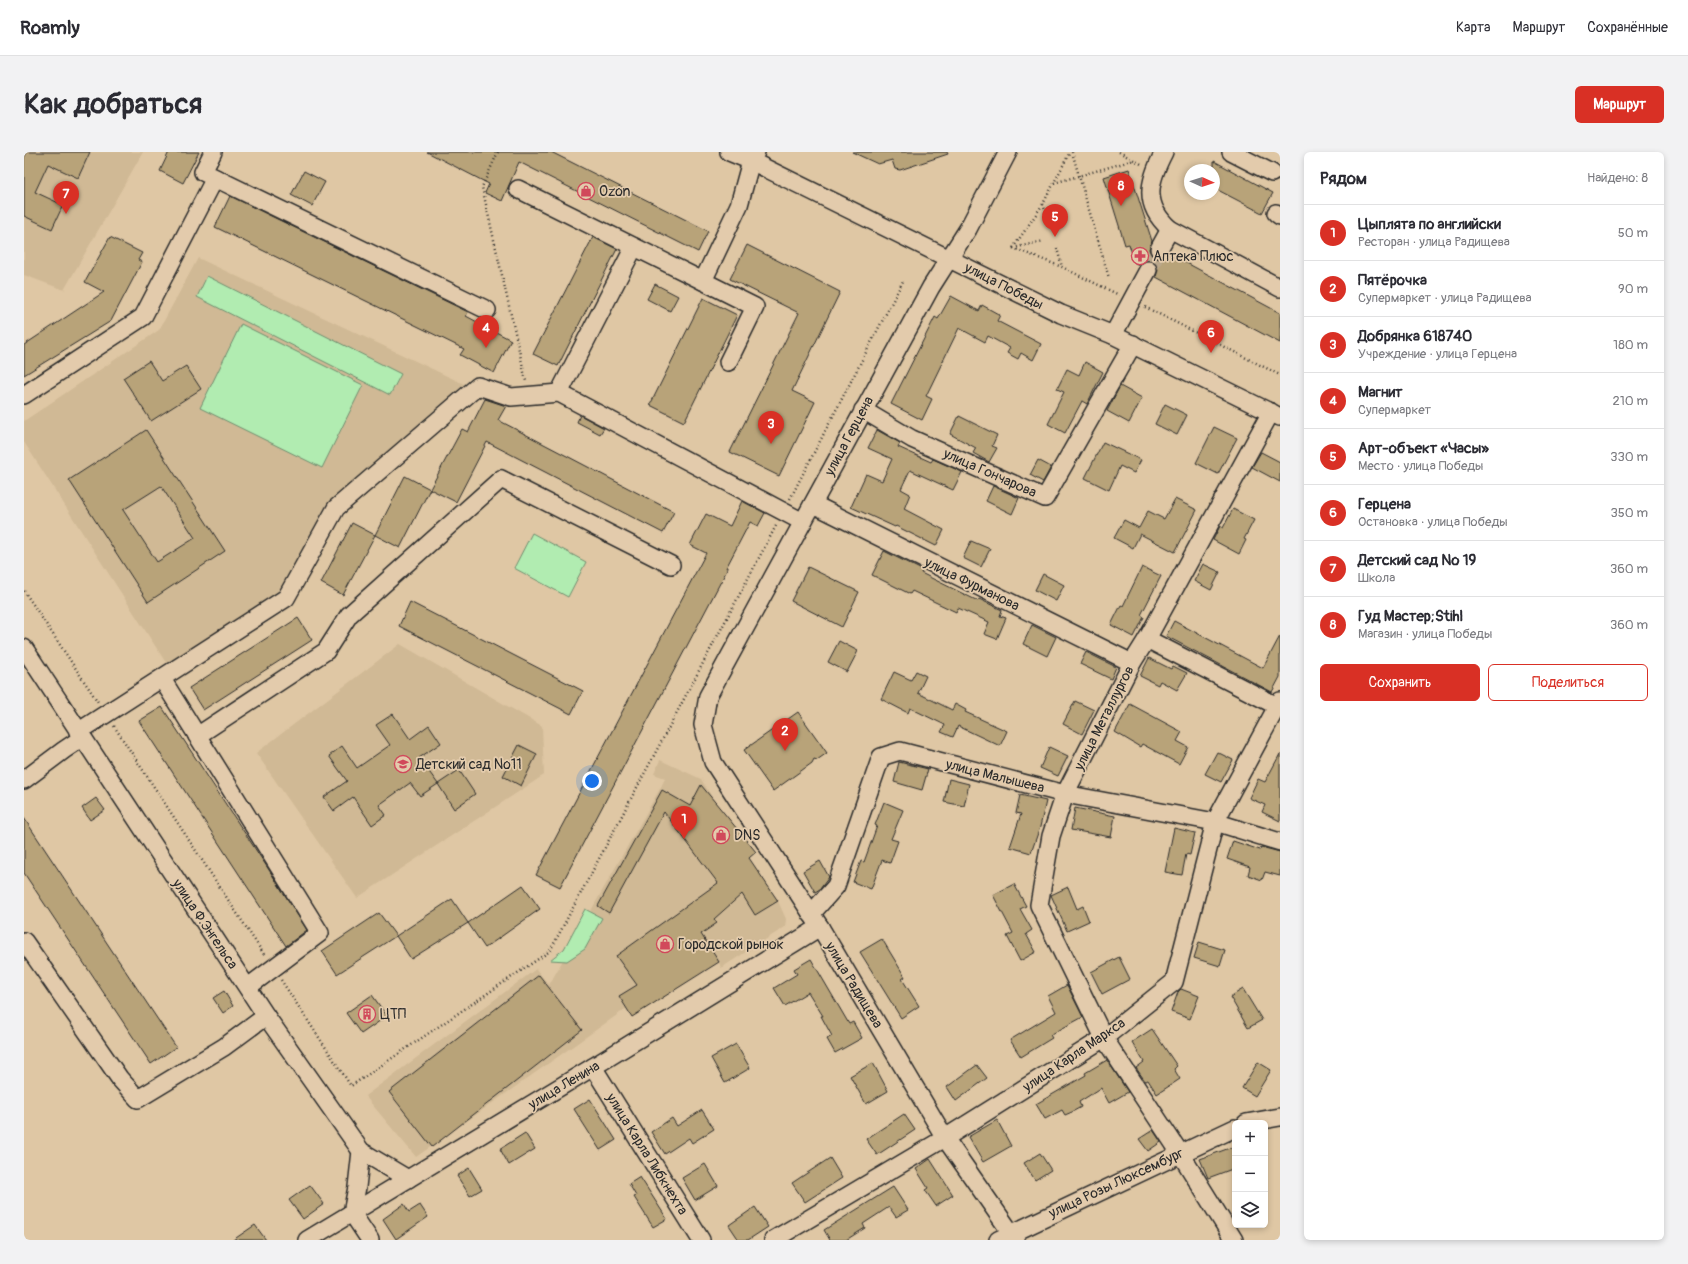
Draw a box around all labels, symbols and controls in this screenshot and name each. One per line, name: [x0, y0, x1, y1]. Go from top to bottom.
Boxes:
text: Roamly: [20, 16, 80, 40]
text: Карта: [1456, 19, 1491, 36]
text: Маршрут: [1513, 19, 1565, 36]
text: Сохранённые: [1587, 19, 1668, 36]
button: Маршрут: [1575, 86, 1664, 123]
text: Как добраться: [24, 87, 202, 122]
north arrow: [1184, 164, 1220, 200]
text: Рядом: [1320, 168, 1367, 189]
text: Найдено: 8: [1587, 170, 1648, 186]
pin: 8: [1108, 173, 1134, 206]
pin: 7: [53, 181, 79, 214]
shop icon: Ozon: [576, 181, 596, 201]
place label: Ozon: [599, 183, 631, 200]
pin: 5: [1042, 204, 1068, 237]
text: Цыплята по английски: [1358, 215, 1501, 234]
text: 1: [1330, 225, 1336, 241]
text: 50 m: [1618, 225, 1648, 241]
text: Ресторан · улица Радищева: [1358, 234, 1510, 250]
pharmacy icon: Аптека Плюс: [1130, 246, 1150, 266]
place label: Аптека Плюс: [1153, 248, 1234, 265]
street label: улица Победы: [961, 258, 1046, 313]
text: Пятёрочка: [1358, 271, 1427, 290]
text: 2: [1329, 281, 1337, 297]
text: 90 m: [1618, 281, 1648, 297]
text: Супермаркет · улица Радищева: [1358, 290, 1532, 306]
pin: 4: [473, 315, 499, 348]
pin: 6: [1198, 320, 1224, 353]
text: Добрянка 618740: [1358, 327, 1472, 346]
text: 3: [1329, 337, 1337, 353]
text: 180 m: [1613, 337, 1648, 353]
text: Учреждение · улица Герцена: [1358, 346, 1517, 362]
text: Магнит: [1358, 383, 1403, 402]
street label: улица Герцена: [821, 393, 877, 479]
text: 4: [1329, 393, 1337, 409]
text: 210 m: [1612, 393, 1648, 409]
text: Супермаркет: [1358, 402, 1431, 418]
pin: 3: [758, 411, 784, 444]
text: Арт-объект «Часы»: [1358, 439, 1489, 458]
street label: улица Гончарова: [940, 444, 1039, 501]
text: 5: [1329, 449, 1337, 465]
text: 330 m: [1610, 449, 1648, 465]
text: Место · улица Победы: [1358, 458, 1483, 474]
text: Герцена: [1358, 495, 1411, 514]
text: 6: [1329, 505, 1337, 521]
text: 350 m: [1610, 505, 1648, 521]
text: Остановка · улица Победы: [1358, 514, 1508, 530]
text: Детский сад № 19: [1358, 551, 1476, 570]
street label: улица Фурманова: [921, 553, 1022, 614]
text: 7: [1330, 561, 1336, 577]
text: 360 m: [1610, 561, 1648, 577]
text: Школа: [1358, 570, 1395, 586]
text: Гуд Мастер;Stihl: [1358, 607, 1463, 626]
text: 8: [1330, 617, 1336, 633]
text: 360 m: [1610, 617, 1648, 633]
text: Магазин · улица Победы: [1358, 626, 1492, 642]
street label: улица Металлургов: [1070, 663, 1138, 774]
button: Сохранить: [1320, 664, 1480, 701]
button: Поделиться: [1488, 664, 1648, 701]
pin: 2: [772, 718, 798, 751]
school or university icon: Детский сад №11: [393, 754, 413, 774]
street label: улица Малышева: [943, 755, 1046, 796]
place label: Детский сад №11: [415, 756, 522, 773]
your location: [582, 771, 602, 791]
pin: 1: [671, 806, 697, 839]
shop icon: DNS: [711, 825, 731, 845]
place label: DNS: [734, 827, 760, 844]
street label: улица Ф.Энгельса: [168, 875, 241, 972]
shop icon: Городской рынок: [655, 934, 675, 954]
place label: Городской рынок: [678, 936, 784, 953]
street label: улица Радищева: [821, 938, 886, 1031]
building icon: ЦТП: [357, 1004, 377, 1024]
place label: ЦТП: [380, 1006, 406, 1023]
street label: улица Карла Маркса: [1019, 1014, 1129, 1096]
street label: улица Ленина: [525, 1057, 603, 1113]
street label: улица Карла Либкнехта: [602, 1089, 691, 1218]
map controls: [1232, 1120, 1268, 1228]
button: +: [1232, 1120, 1268, 1156]
street label: улица Розы Люксембург: [1045, 1144, 1186, 1222]
button: −: [1232, 1156, 1268, 1192]
button: layers: [1232, 1192, 1268, 1228]

